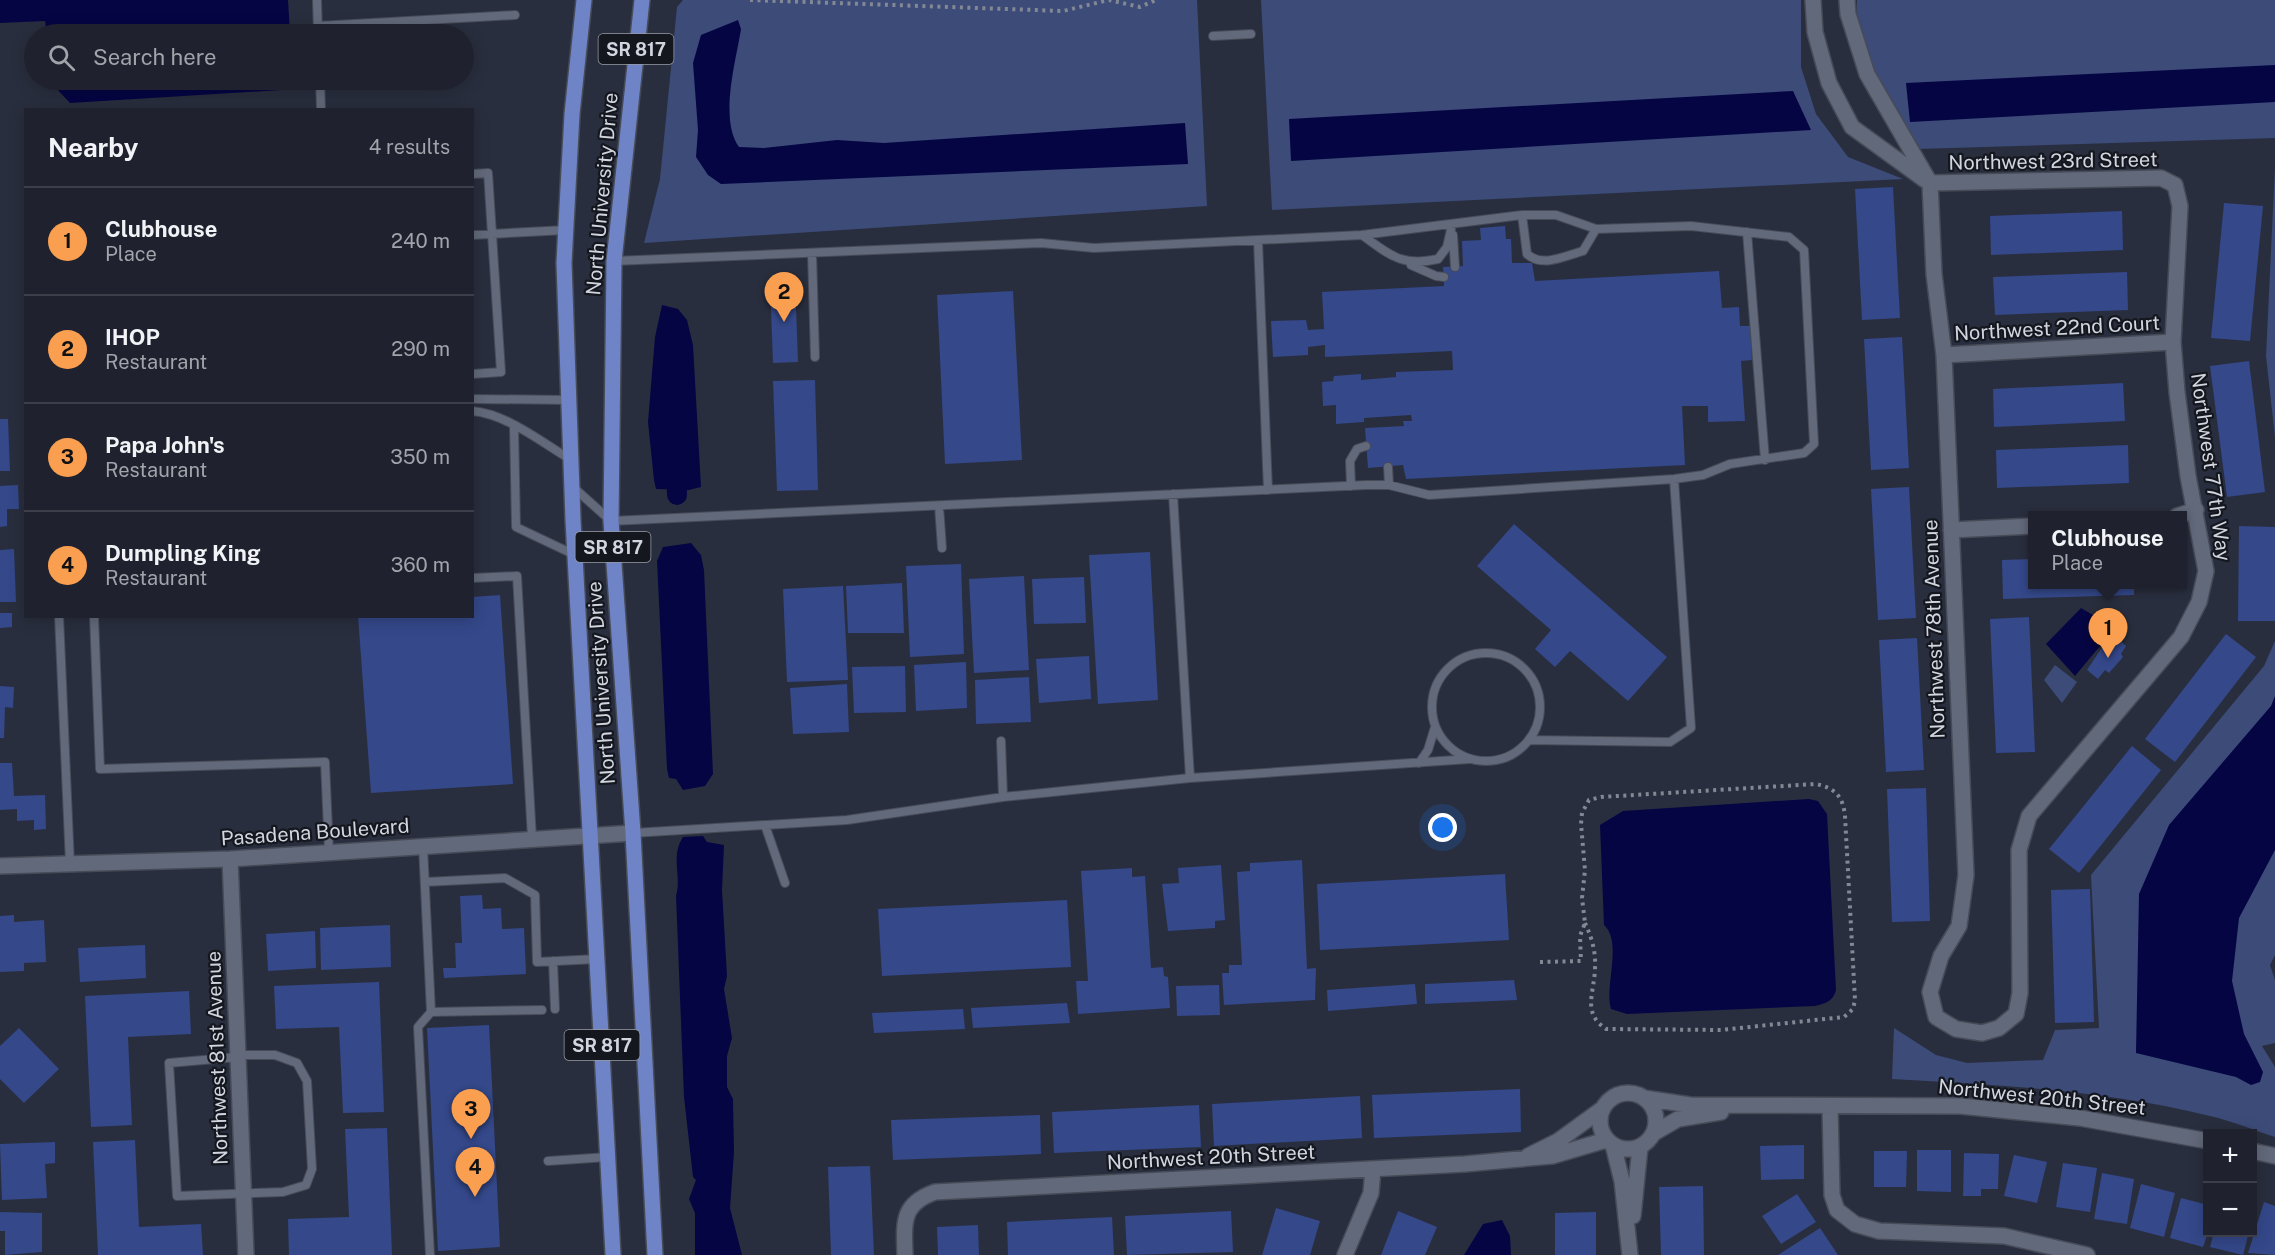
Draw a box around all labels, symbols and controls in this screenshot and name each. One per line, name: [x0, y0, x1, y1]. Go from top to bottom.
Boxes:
search box: [24, 24, 474, 90]
road number: SR 817: [598, 34, 674, 64]
icon: search: [45, 41, 78, 74]
text: Search here: [93, 44, 217, 70]
street label: North University Drive: [581, 92, 623, 296]
text: Nearby: [48, 132, 138, 163]
text: 4 results: [369, 135, 450, 159]
street label: Northwest 23rd Street: [1948, 147, 2158, 175]
text: Clubhouse: [105, 216, 217, 242]
text: 1: [63, 229, 72, 253]
text: 240 m: [391, 229, 450, 253]
text: Place: [105, 242, 157, 266]
pin: 2: [764, 272, 804, 322]
street label: Northwest 22nd Court: [1953, 311, 2161, 345]
text: IHOP: [105, 324, 160, 350]
text: 2: [61, 337, 74, 361]
text: 290 m: [391, 337, 450, 361]
text: Restaurant: [105, 350, 207, 374]
street label: Northwest 77th Way: [2186, 371, 2236, 563]
text: Papa John's: [105, 432, 225, 458]
text: 3: [61, 445, 74, 469]
text: 350 m: [390, 445, 450, 469]
text: Restaurant: [105, 458, 207, 482]
popup: [2028, 511, 2187, 589]
street label: Northwest 78th Avenue: [1918, 519, 1950, 739]
text: Clubhouse: [2051, 525, 2164, 551]
road number: SR 817: [576, 532, 650, 562]
text: Dumpling King: [105, 540, 261, 566]
text: Place: [2051, 551, 2103, 575]
text: 4: [61, 553, 74, 577]
text: 360 m: [391, 553, 450, 577]
text: Restaurant: [105, 566, 207, 590]
street label: North University Drive: [582, 581, 620, 785]
pin: 1: [2088, 608, 2128, 658]
street label: Pasadena Boulevard: [220, 813, 410, 851]
your location: [1428, 813, 1457, 842]
street label: Northwest 81st Avenue: [201, 951, 233, 1165]
road number: SR 817: [564, 1030, 640, 1060]
street label: Northwest 20th Street: [1937, 1074, 2147, 1120]
pin: 3: [452, 1090, 490, 1139]
map controls: [2203, 1129, 2257, 1237]
button: +: [2203, 1129, 2257, 1183]
street label: Northwest 20th Street: [1106, 1140, 1316, 1174]
pin: 4: [456, 1148, 494, 1197]
button: −: [2203, 1183, 2257, 1237]

